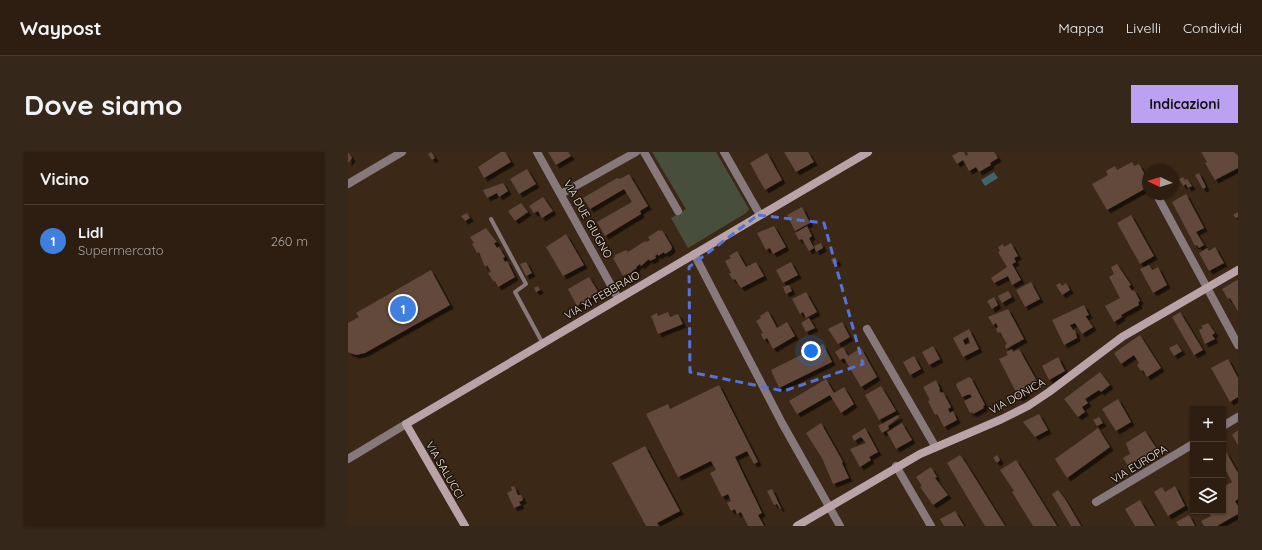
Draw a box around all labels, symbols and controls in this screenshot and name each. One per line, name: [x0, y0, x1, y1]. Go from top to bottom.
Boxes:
text: Waypost: [20, 16, 102, 40]
text: Mappa: [1058, 19, 1104, 37]
text: Livelli: [1126, 19, 1161, 37]
text: Condividi: [1183, 19, 1242, 37]
button: Indicazioni: [1131, 85, 1238, 123]
text: Dove siamo: [24, 87, 183, 122]
north arrow: [1142, 164, 1178, 200]
text: Vicino: [40, 168, 89, 189]
street label: VIA DUE GIUGNO: [561, 177, 615, 261]
text: Lidl: [78, 223, 103, 242]
text: 1: [50, 233, 56, 249]
text: 260 m: [271, 233, 308, 249]
text: Supermercato: [78, 242, 164, 258]
street label: VIA XI FEBBRAIO: [562, 268, 642, 322]
pin: 1: [390, 294, 416, 324]
your location: [801, 341, 821, 361]
street label: VIA DONICA: [987, 375, 1047, 417]
map controls: [1190, 406, 1226, 514]
button: +: [1190, 406, 1226, 442]
street label: VIA SALUCCI: [423, 439, 467, 501]
street label: VIA EUROPA: [1108, 442, 1170, 486]
button: −: [1190, 442, 1226, 478]
button: layers: [1190, 478, 1226, 514]

